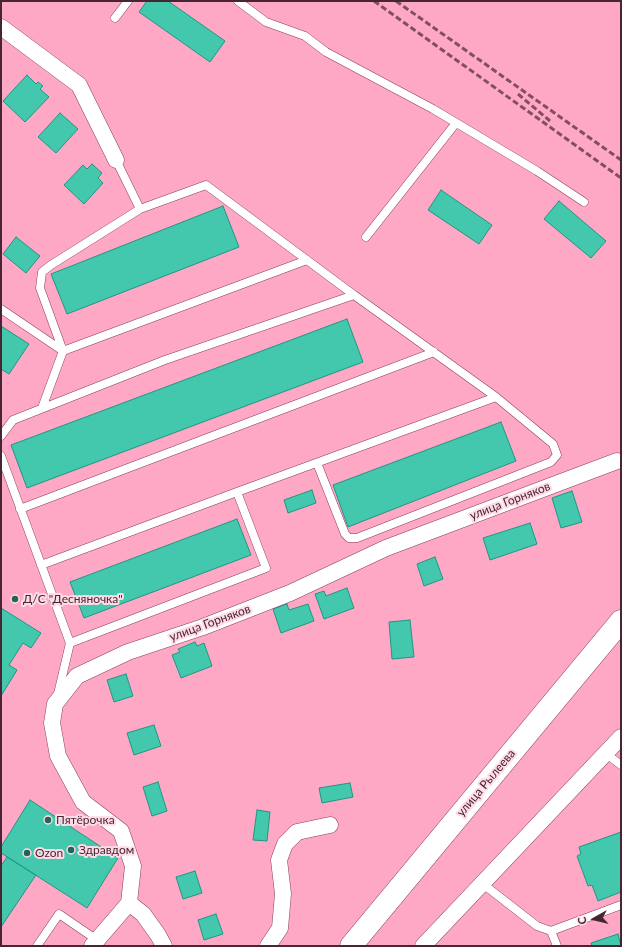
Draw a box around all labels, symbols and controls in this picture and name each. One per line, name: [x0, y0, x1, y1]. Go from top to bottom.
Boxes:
street label: улица Горняков: [468, 479, 552, 523]
place label: Д/С "Десняночка": [23, 592, 123, 606]
marker: Д/С "Десняночка": [10, 594, 20, 604]
street label: улица Горняков: [168, 602, 252, 644]
street label: улица Рылеева: [454, 746, 518, 820]
place label: Пятёрочка: [56, 813, 115, 827]
marker: Пятёрочка: [43, 815, 53, 825]
place label: Здравдом: [79, 843, 134, 857]
marker: Здравдом: [66, 845, 76, 855]
place label: Ozon: [35, 846, 63, 860]
marker: Ozon: [22, 848, 32, 858]
north arrow: [574, 899, 614, 939]
text: С: [575, 916, 589, 925]

